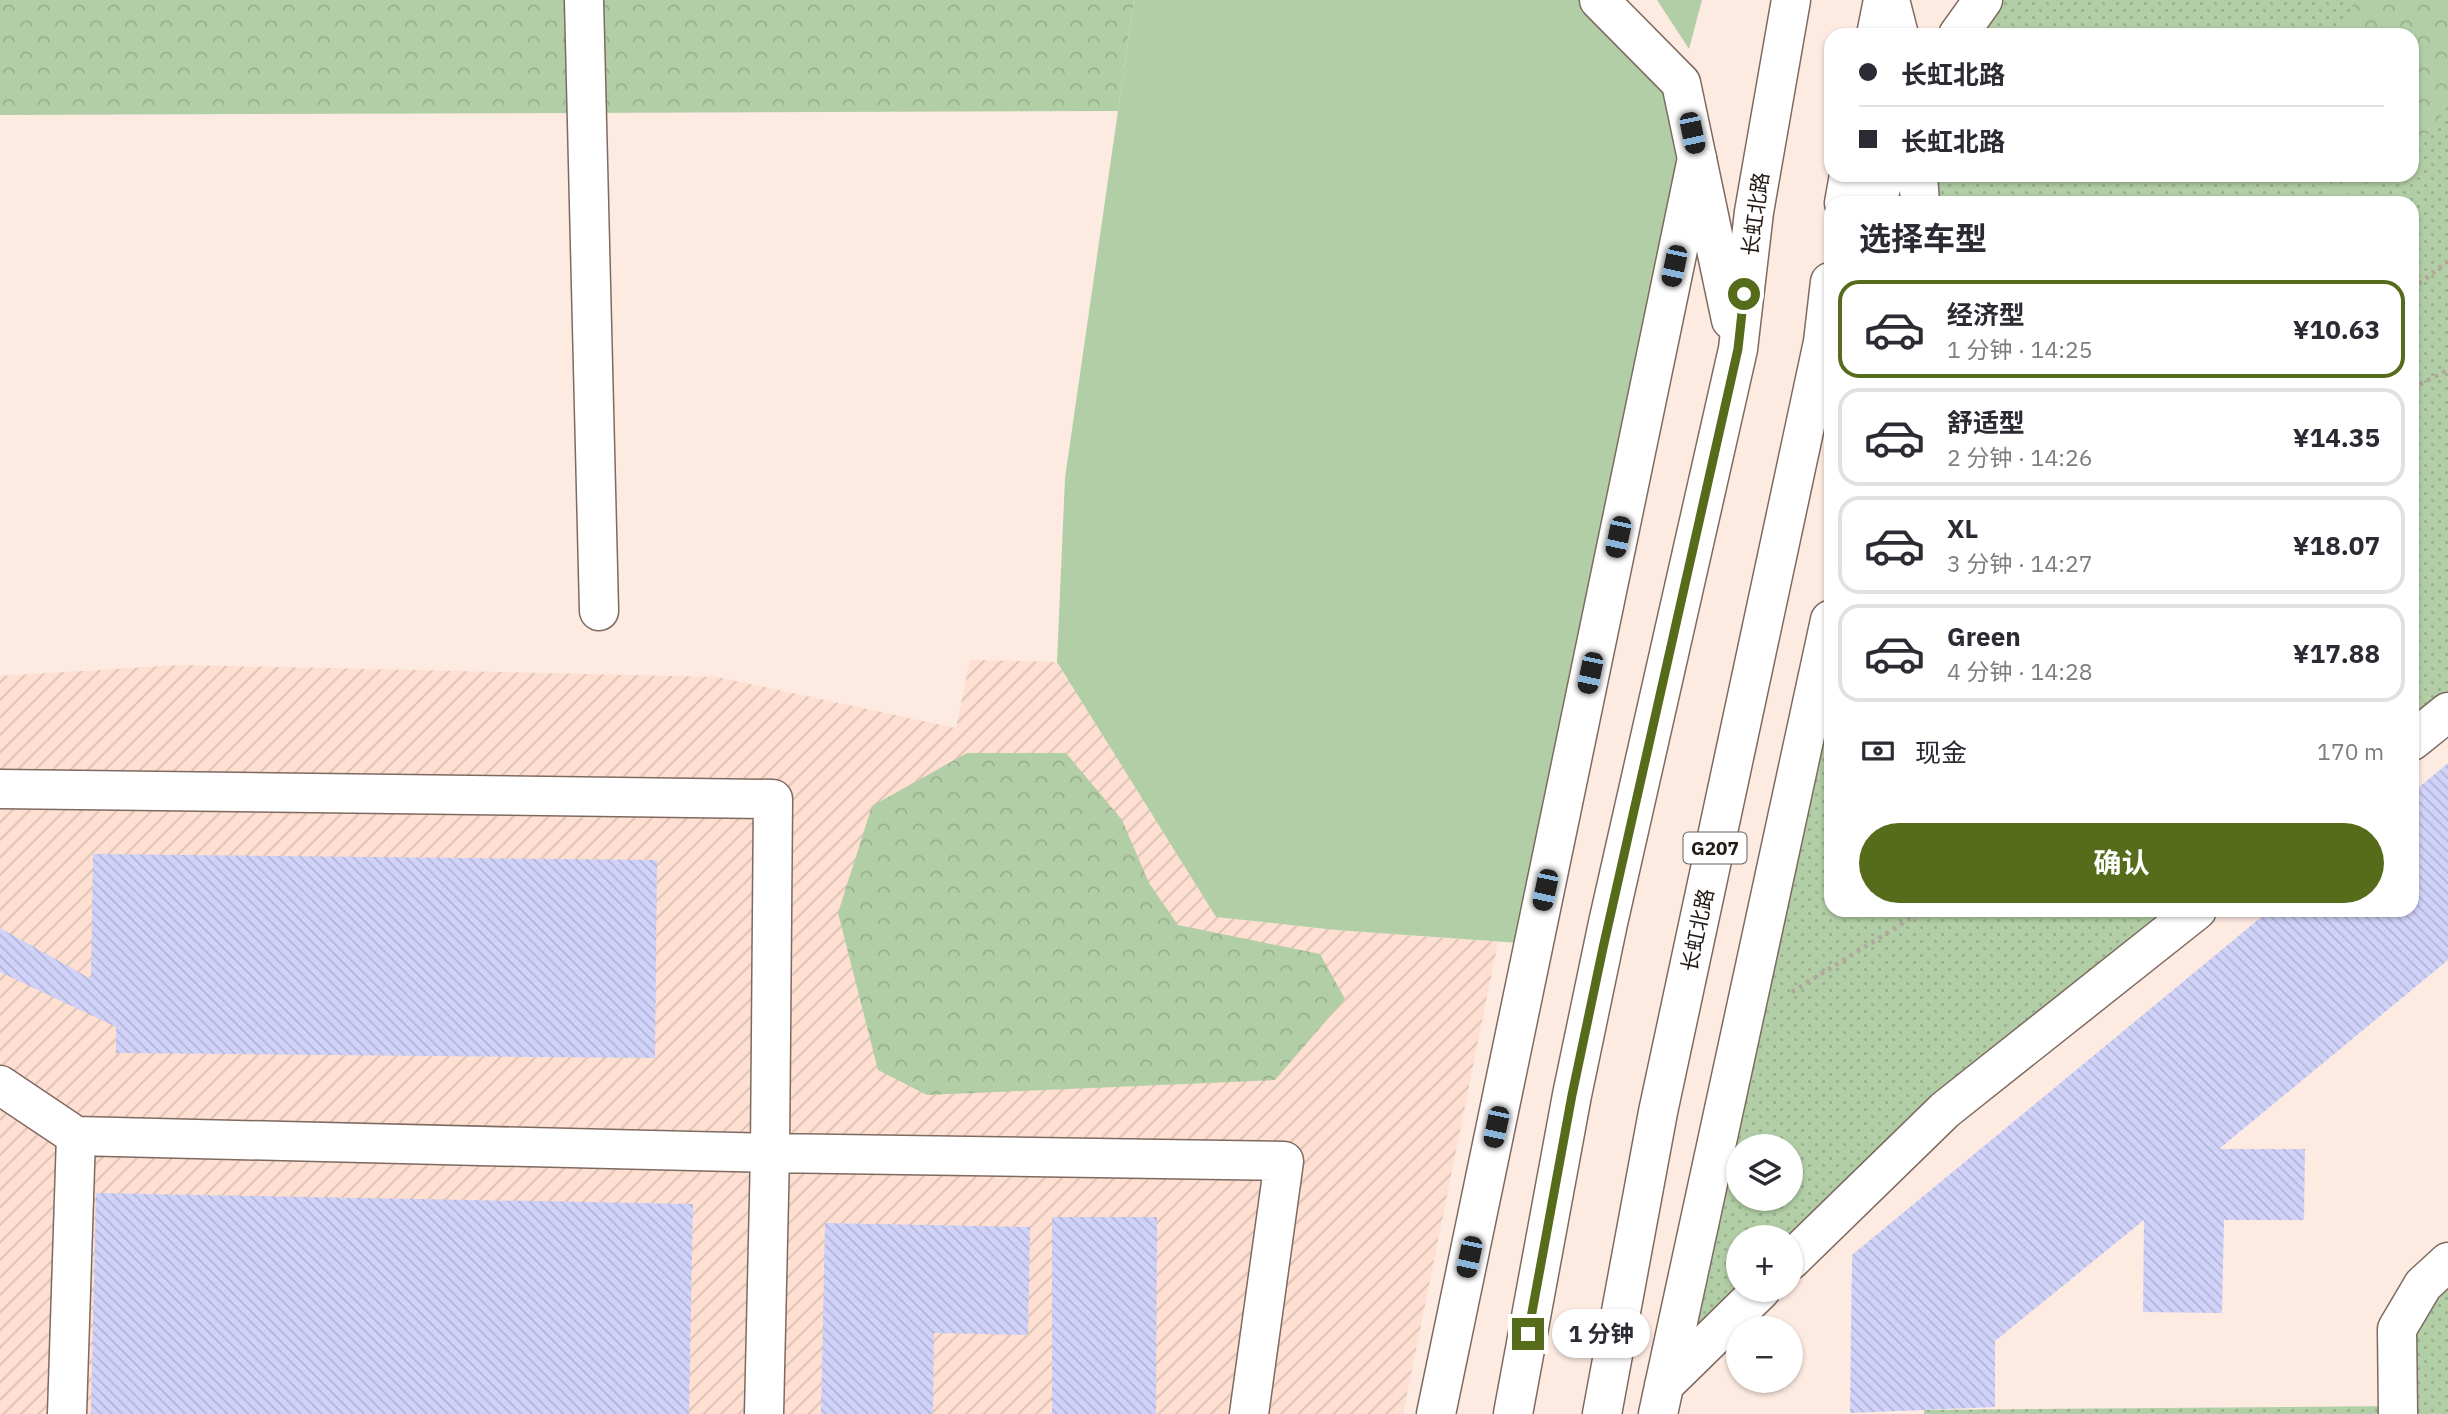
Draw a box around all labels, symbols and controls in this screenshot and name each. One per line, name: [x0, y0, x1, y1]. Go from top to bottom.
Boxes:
text: 长虹北路: [1901, 57, 2005, 91]
car: [1678, 110, 1707, 156]
text: 长虹北路: [1901, 124, 2005, 158]
street label: 长虹北路: [1735, 170, 1775, 258]
text: 选择车型: [1859, 217, 1987, 259]
car: [1660, 243, 1689, 289]
route start: [1728, 278, 1760, 310]
text: 经济型: [1947, 297, 2025, 331]
icon: car: [1863, 298, 1926, 361]
text: ¥10.63: [2293, 312, 2380, 346]
text: 1 分钟 · 14:25: [1947, 334, 2093, 364]
text: 舒适型: [1947, 405, 2025, 439]
icon: car: [1863, 406, 1926, 469]
text: ¥14.35: [2293, 420, 2380, 454]
text: 2 分钟 · 14:26: [1947, 442, 2093, 472]
text: XL: [1947, 511, 1978, 545]
car: [1604, 514, 1633, 560]
icon: car: [1863, 514, 1926, 577]
text: ¥18.07: [2293, 528, 2380, 562]
text: 3 分钟 · 14:27: [1947, 548, 2093, 578]
text: Green: [1947, 619, 2021, 653]
icon: car: [1863, 622, 1926, 685]
text: ¥17.88: [2293, 636, 2380, 670]
car: [1576, 650, 1605, 696]
text: 4 分钟 · 14:28: [1947, 656, 2093, 686]
icon: cash: [1859, 732, 1897, 770]
text: 现金: [1915, 735, 1967, 769]
text: 170 m: [2317, 736, 2384, 766]
button: 确认: [1859, 823, 2384, 903]
road number: G207: [1684, 832, 1746, 863]
car: [1531, 867, 1560, 913]
street label: 长虹北路: [1675, 886, 1719, 974]
car: [1482, 1104, 1511, 1150]
map controls: [1726, 1134, 1803, 1393]
button: layers: [1726, 1134, 1803, 1211]
button: +: [1726, 1225, 1803, 1302]
car: [1455, 1234, 1484, 1280]
callout: 1 分钟: [1552, 1310, 1650, 1358]
button: −: [1726, 1316, 1803, 1393]
route end: [1512, 1318, 1544, 1350]
text: 1 分钟: [1568, 1318, 1634, 1348]

